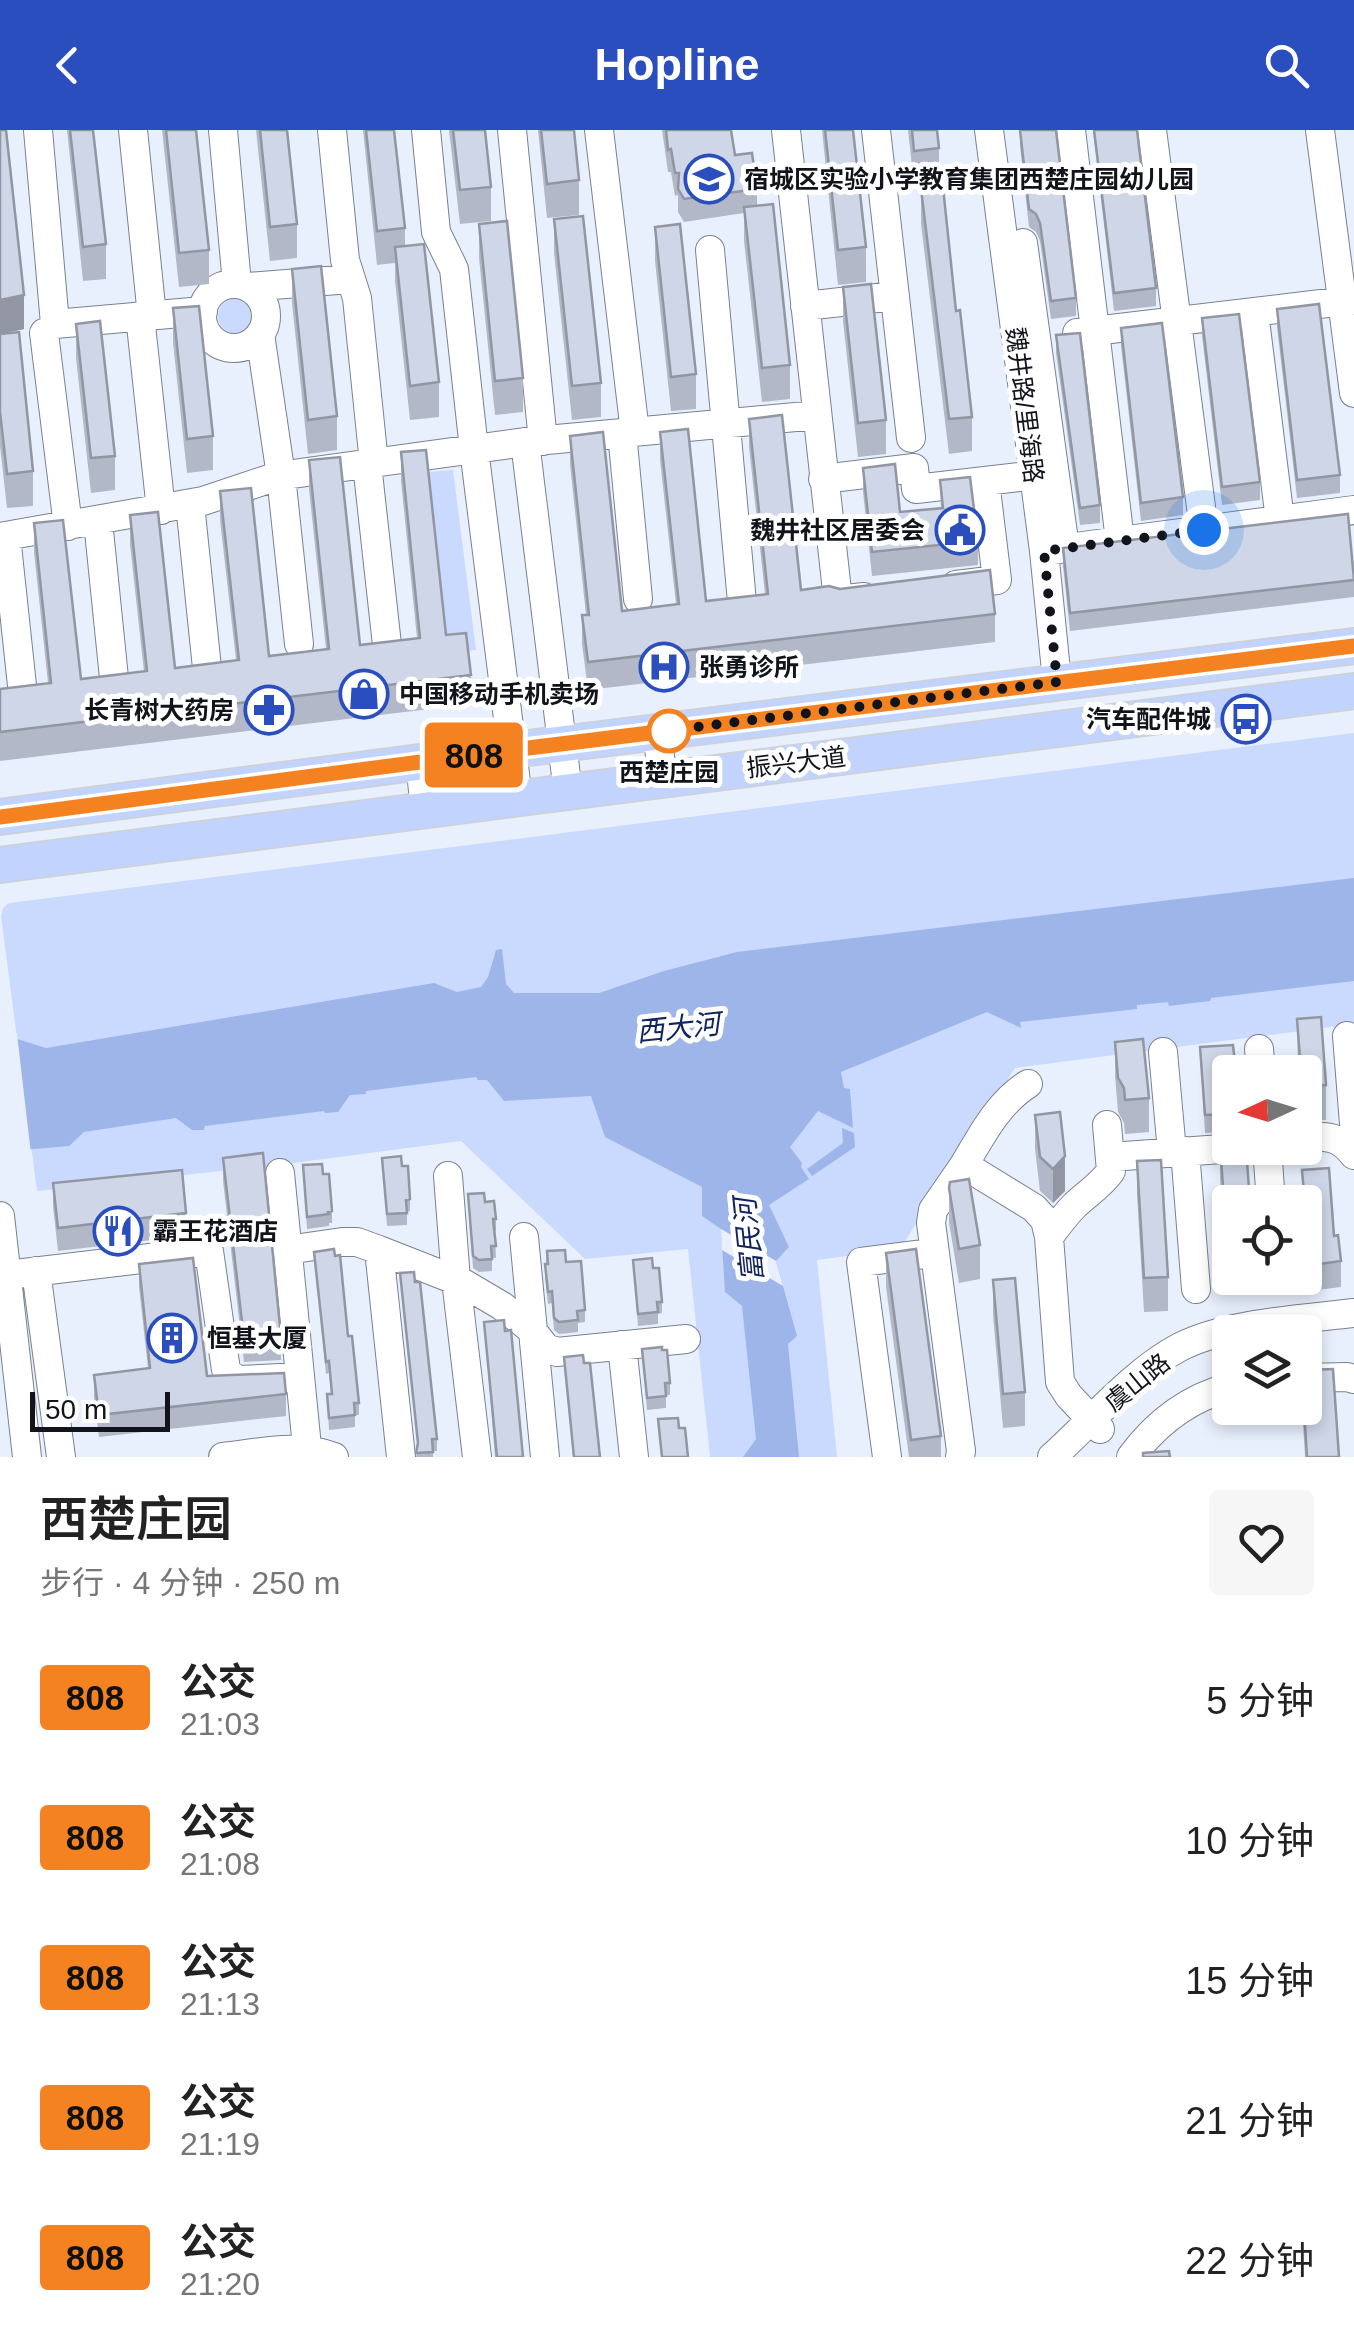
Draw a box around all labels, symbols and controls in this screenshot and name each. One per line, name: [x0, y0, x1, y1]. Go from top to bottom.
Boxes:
icon: back: [40, 38, 95, 93]
icon: search: [1259, 38, 1314, 93]
text: Hopline: [595, 39, 760, 90]
school or university icon: 宿城区实验小学教育集团西楚庄园幼儿园: [683, 153, 735, 205]
place label: 宿城区实验小学教育集团西楚庄园幼儿园: [744, 165, 1194, 193]
street label: 魏井路/里海路: [1002, 325, 1048, 485]
public building icon: 魏井社区居委会: [934, 504, 986, 556]
your location: [1179, 505, 1229, 555]
place label: 魏井社区居委会: [750, 516, 925, 544]
hospital icon: 张勇诊所: [638, 641, 690, 693]
place label: 张勇诊所: [699, 653, 799, 681]
shop icon: 中国移动手机卖场: [338, 668, 390, 720]
place label: 中国移动手机卖场: [399, 680, 599, 708]
pharmacy icon: 长青树大药房: [243, 684, 295, 736]
bus stop icon: 汽车配件城: [1220, 693, 1272, 745]
place label: 长青树大药房: [84, 696, 234, 724]
place label: 汽车配件城: [1086, 705, 1211, 733]
marker: 西楚庄园: [648, 710, 690, 752]
line badge: 808: [416, 722, 532, 788]
text: 808: [445, 736, 503, 775]
street label: 振兴大道: [745, 742, 847, 782]
place label: 西楚庄园: [619, 758, 719, 786]
water label: 西大河: [635, 1008, 726, 1048]
north arrow: [1212, 1055, 1322, 1165]
map controls: [1212, 1055, 1322, 1425]
button: locate: [1212, 1185, 1322, 1295]
water label: 富民河: [729, 1192, 769, 1283]
restaurant icon: 霸王花酒店: [92, 1205, 144, 1257]
place label: 霸王花酒店: [153, 1217, 278, 1245]
building icon: 恒基大厦: [146, 1312, 198, 1364]
button: layers: [1212, 1315, 1322, 1425]
place label: 恒基大厦: [207, 1324, 307, 1352]
street label: 虞山路: [1099, 1348, 1175, 1416]
scale bar: [30, 1387, 170, 1432]
text: 50 m: [45, 1394, 107, 1425]
button: heart: [1209, 1490, 1314, 1595]
text: 西楚庄园: [40, 1493, 232, 1546]
text: 步行 · 4 分钟 · 250 m: [40, 1565, 341, 1601]
text: 公交: [180, 1661, 256, 1703]
text: 808: [66, 1678, 124, 1717]
text: 5 分钟: [1206, 1680, 1314, 1722]
text: 21:03: [180, 1706, 260, 1742]
text: 公交: [180, 1801, 256, 1843]
text: 808: [66, 1818, 124, 1857]
text: 10 分钟: [1185, 1820, 1314, 1862]
text: 21:08: [180, 1846, 260, 1882]
text: 公交: [180, 1941, 256, 1983]
text: 808: [66, 1958, 124, 1997]
text: 15 分钟: [1185, 1960, 1314, 2002]
text: 21:13: [180, 1986, 260, 2022]
text: 公交: [180, 2081, 256, 2123]
text: 808: [66, 2098, 124, 2137]
text: 21 分钟: [1185, 2100, 1314, 2142]
text: 21:19: [180, 2126, 260, 2162]
text: 公交: [180, 2221, 256, 2263]
text: 808: [66, 2238, 124, 2277]
text: 22 分钟: [1185, 2240, 1314, 2282]
text: 21:20: [180, 2266, 260, 2302]

